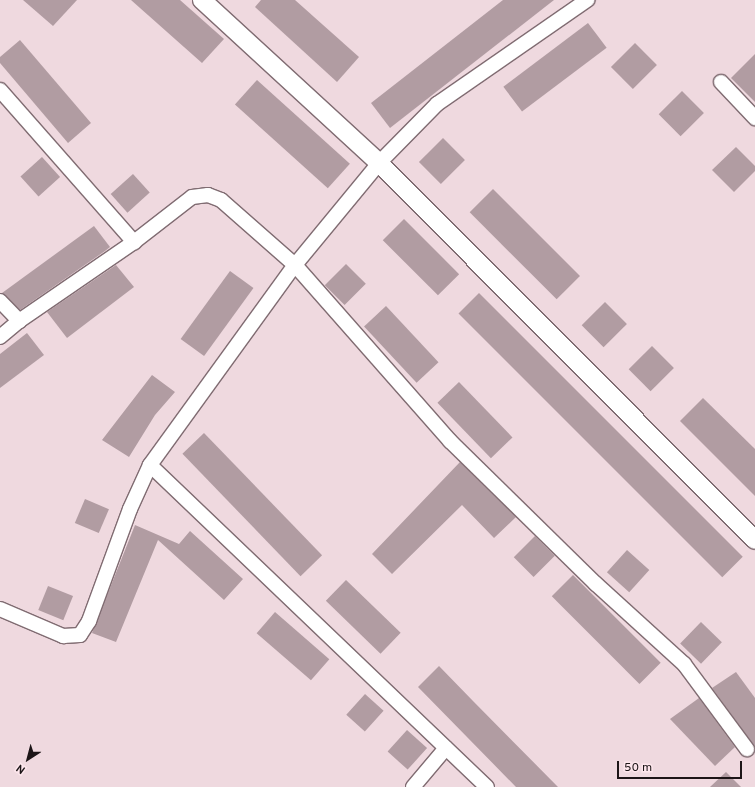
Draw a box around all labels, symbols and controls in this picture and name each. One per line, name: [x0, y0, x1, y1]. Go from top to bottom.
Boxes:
north arrow: [8, 739, 48, 779]
scale bar: [619, 753, 744, 779]
text: 50 m: [624, 760, 652, 776]
text: N: [14, 761, 28, 777]

